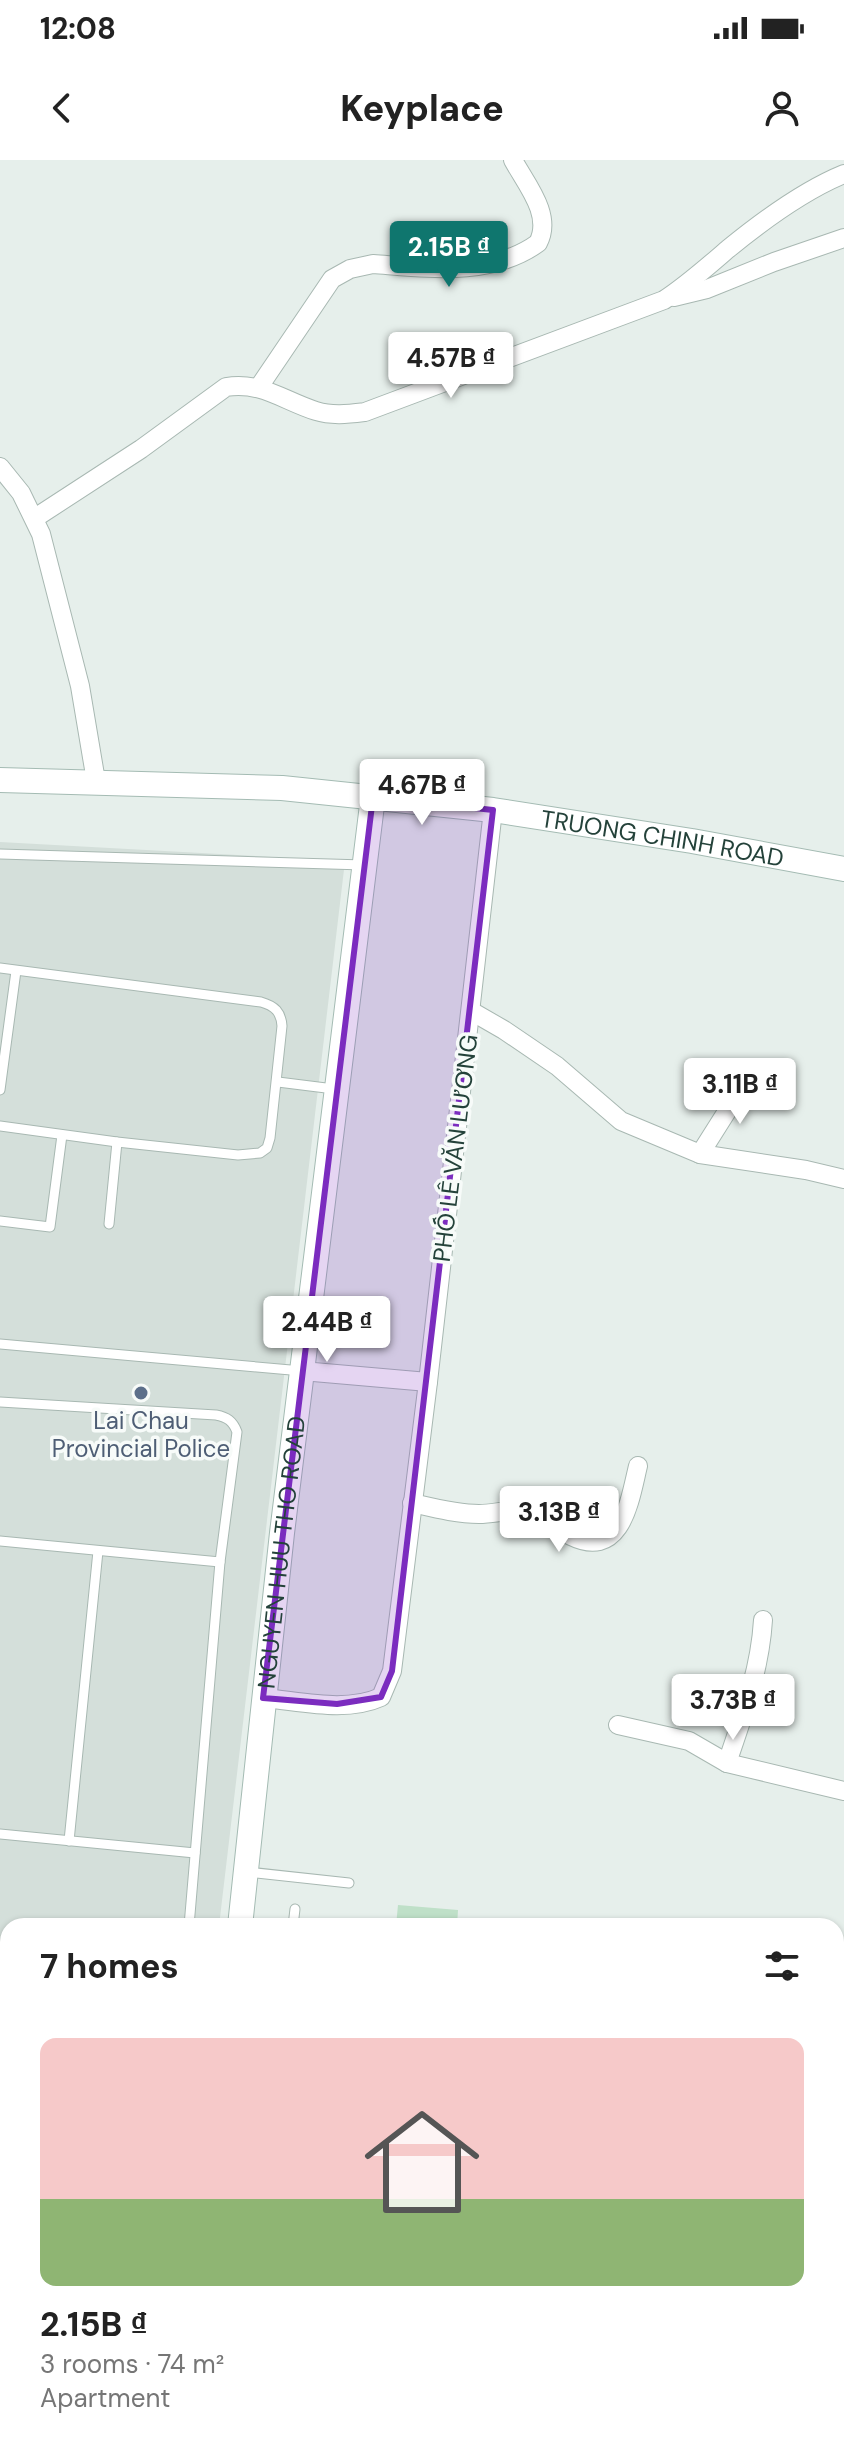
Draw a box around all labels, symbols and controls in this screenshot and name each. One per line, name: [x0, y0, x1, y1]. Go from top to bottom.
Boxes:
text: 12:08: [40, 9, 116, 48]
text: Keyplace: [340, 85, 504, 132]
icon: back: [40, 86, 84, 130]
icon: person: [760, 86, 804, 130]
pin: 2.15B ₫: [375, 221, 523, 289]
text: 2.15B ₫: [408, 230, 490, 264]
pin: 4.57B ₫: [377, 332, 525, 400]
text: 4.57B ₫: [406, 341, 496, 375]
pin: 4.67B ₫: [348, 759, 496, 827]
text: 4.67B ₫: [378, 768, 466, 802]
street label: TRUONG CHINH ROAD: [539, 802, 787, 873]
street label: PHỐ LÊ VĂN LƯƠNG: [426, 1032, 484, 1264]
pin: 3.11B ₫: [666, 1058, 814, 1126]
text: 3.11B ₫: [702, 1067, 778, 1101]
pin: 2.44B ₫: [253, 1296, 401, 1364]
text: 2.44B ₫: [281, 1305, 373, 1339]
marker: Lai Chau Provincial Police: [132, 1384, 150, 1402]
place label: Lai Chau Provincial Police: [52, 1405, 230, 1464]
street label: NGUYEN HUU THO ROAD: [250, 1414, 312, 1690]
pin: 3.13B ₫: [485, 1486, 633, 1554]
text: 3.13B ₫: [518, 1495, 600, 1529]
pin: 3.73B ₫: [659, 1674, 807, 1742]
text: 3.73B ₫: [690, 1683, 776, 1717]
text: 7 homes: [40, 1944, 179, 1989]
icon: filters: [760, 1944, 804, 1988]
icon: home: [350, 2090, 494, 2234]
text: 2.15B ₫: [40, 2302, 148, 2347]
text: 3 rooms · 74 m²: [40, 2347, 224, 2381]
text: Apartment: [40, 2381, 171, 2415]

